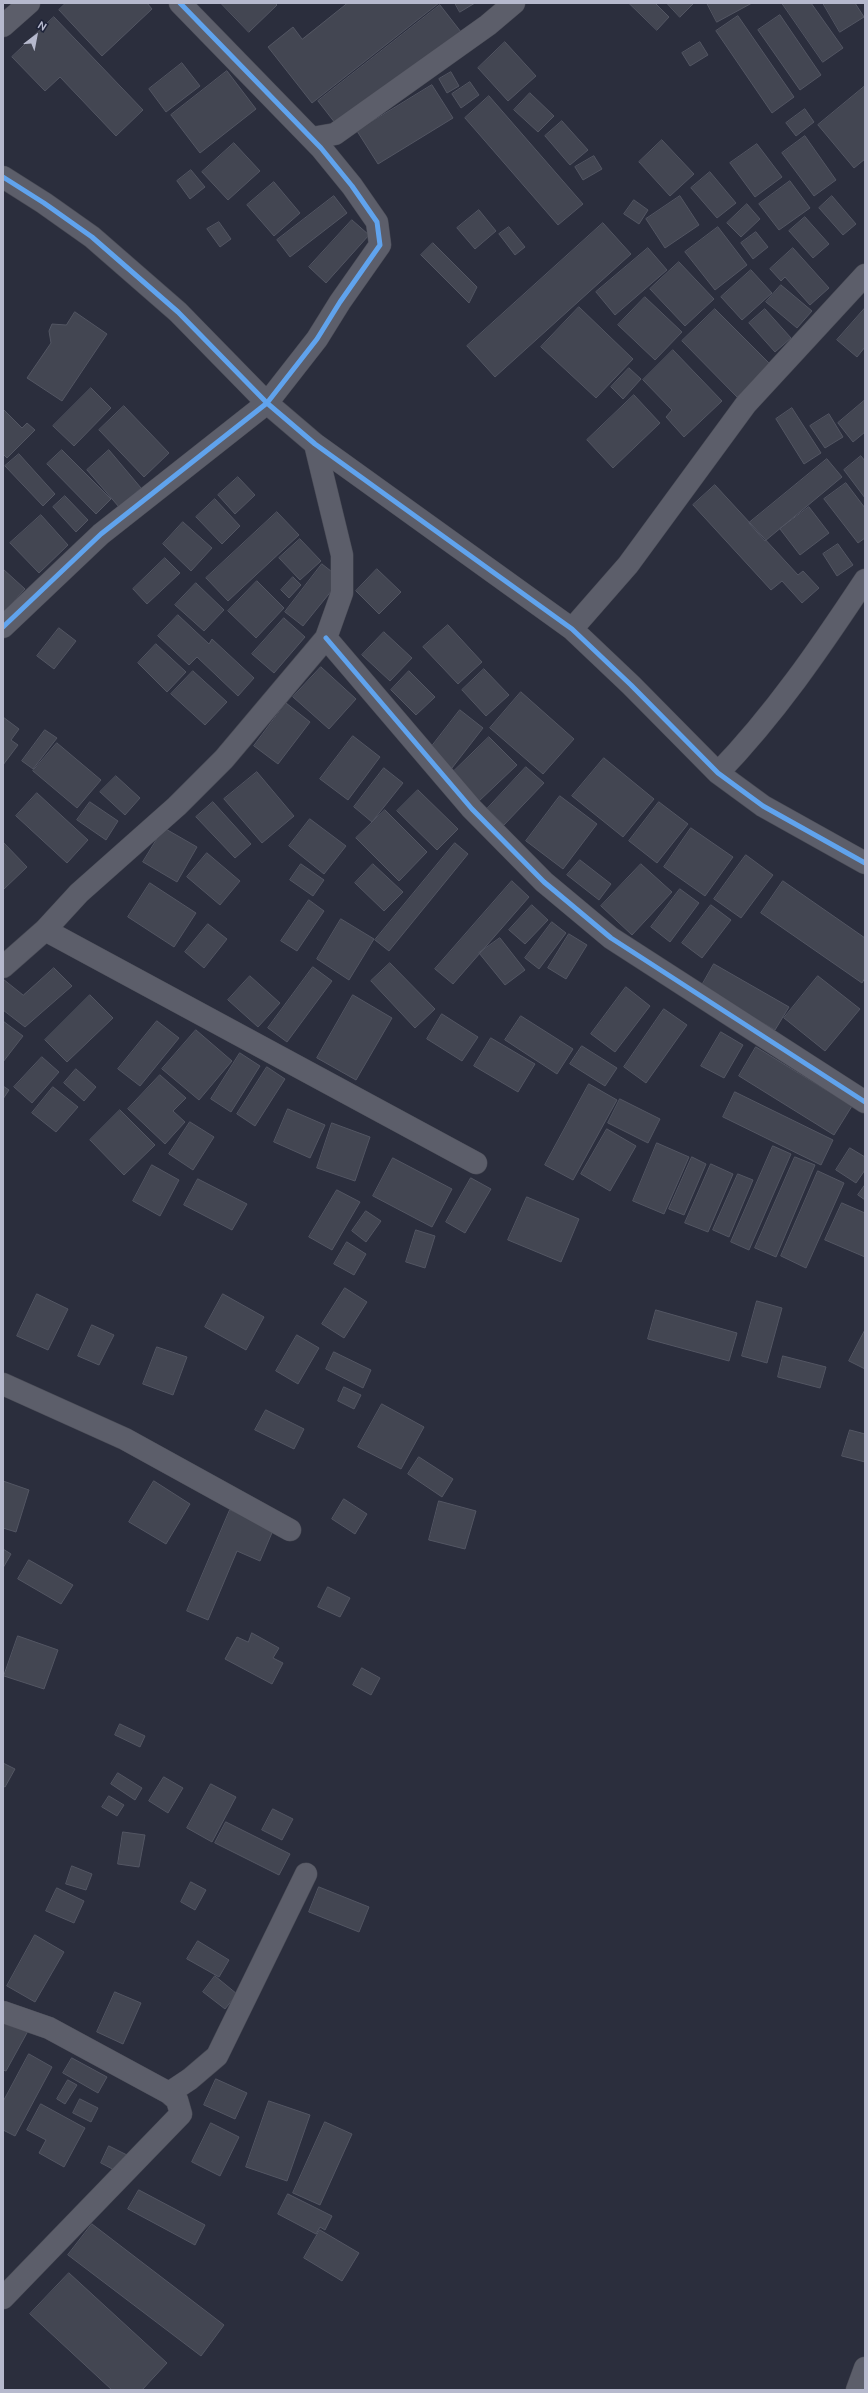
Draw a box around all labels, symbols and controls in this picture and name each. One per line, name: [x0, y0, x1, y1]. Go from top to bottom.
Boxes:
north arrow: [16, 16, 56, 56]
text: N: [36, 19, 49, 33]

